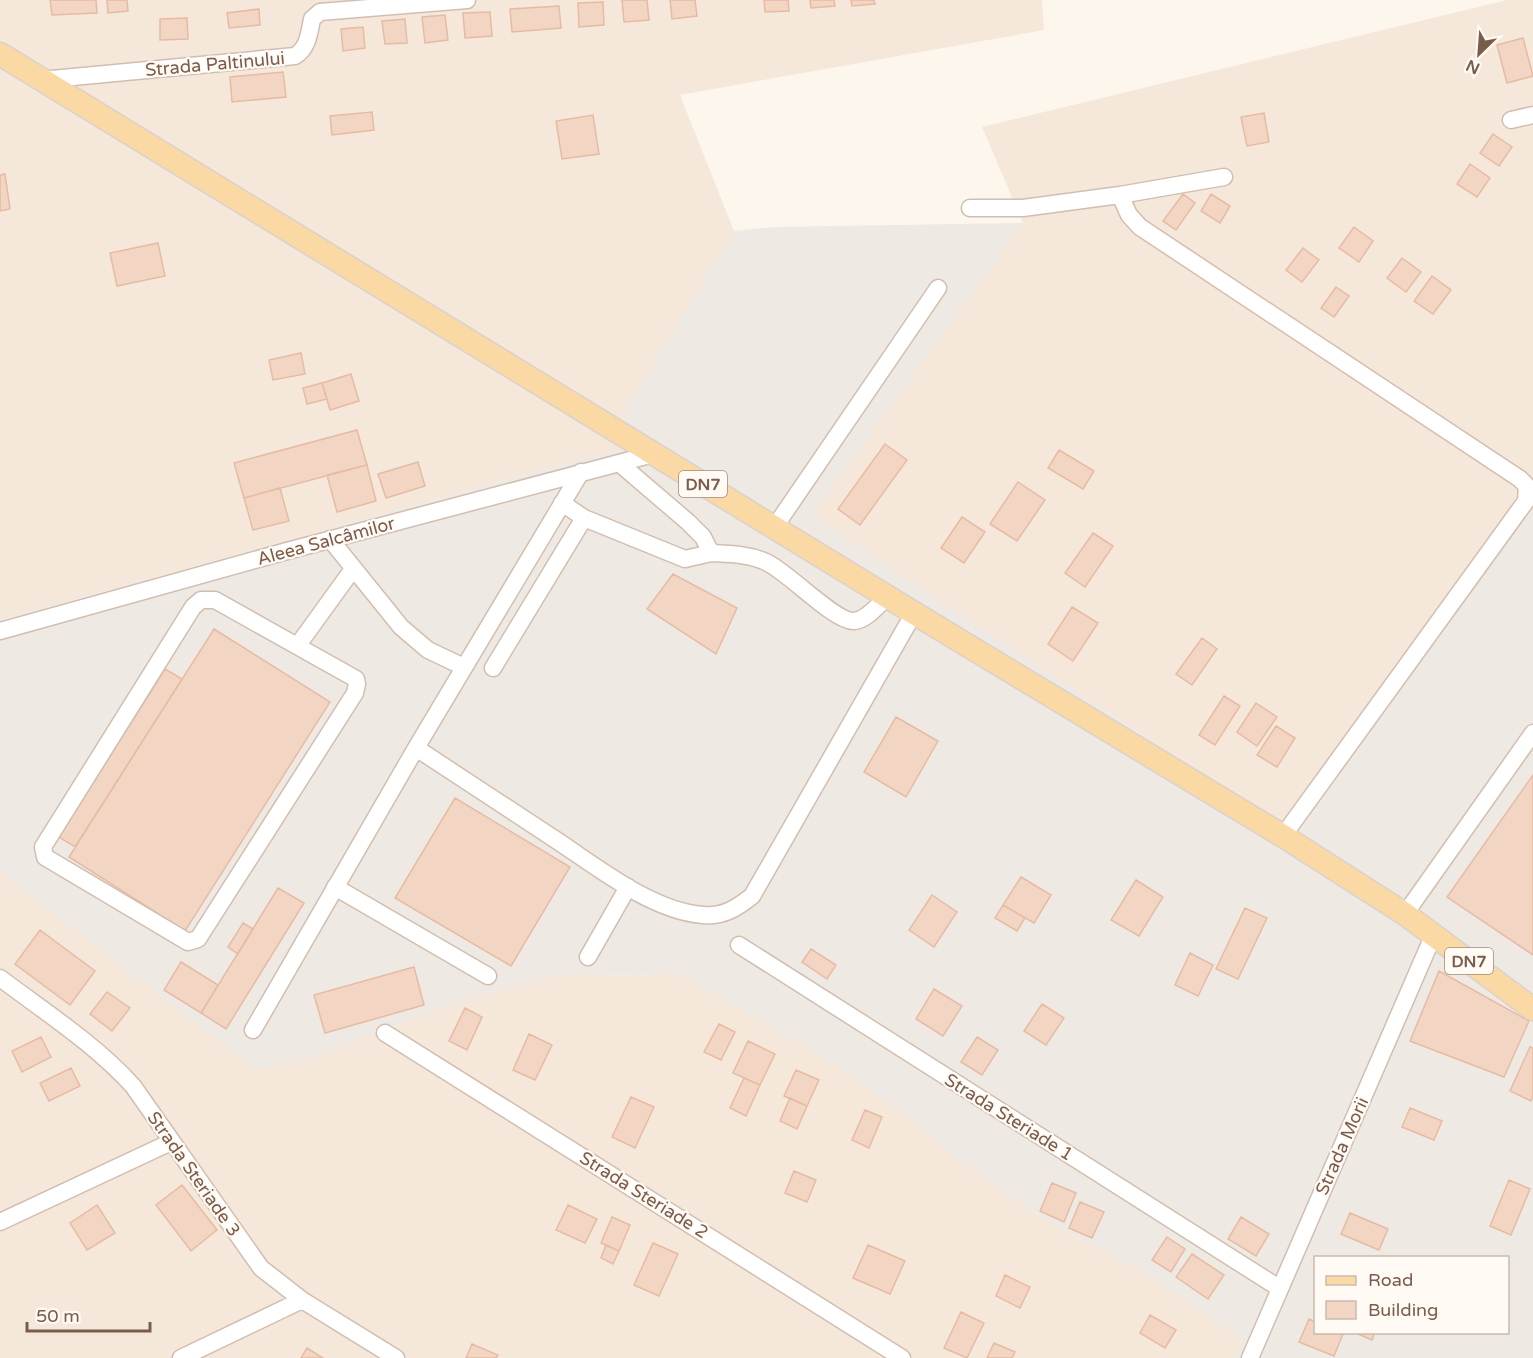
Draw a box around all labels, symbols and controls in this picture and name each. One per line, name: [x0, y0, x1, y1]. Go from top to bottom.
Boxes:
north arrow: [1449, 24, 1509, 84]
street label: Strada Paltinului: [144, 47, 286, 81]
text: N: [1463, 55, 1483, 78]
road number: DN7: [679, 471, 727, 497]
street label: Aleea Salcâmilor: [255, 512, 397, 570]
road number: DN7: [1445, 948, 1493, 974]
street label: Strada Steriade 1: [941, 1069, 1077, 1165]
street label: Strada Morii: [1311, 1094, 1373, 1198]
street label: Strada Steriade 3: [143, 1107, 245, 1241]
street label: Strada Steriade 2: [576, 1147, 712, 1243]
legend: [1314, 1256, 1509, 1334]
text: Road: [1368, 1269, 1413, 1291]
scale bar: [27, 1295, 150, 1333]
text: Building: [1368, 1299, 1438, 1321]
text: 50 m: [36, 1305, 80, 1327]

